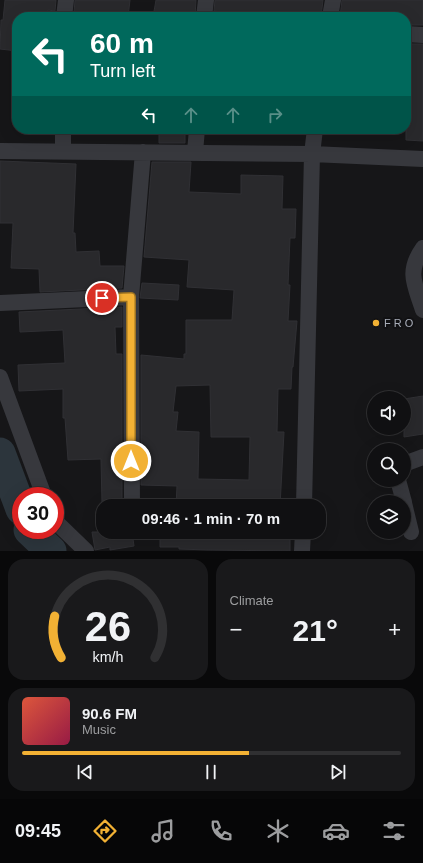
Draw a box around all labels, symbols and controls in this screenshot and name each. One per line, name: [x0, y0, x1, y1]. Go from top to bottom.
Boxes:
icon: left: [24, 28, 76, 80]
text: 60 m: [90, 28, 154, 59]
text: Turn left: [90, 61, 155, 81]
icon: left: [138, 104, 160, 126]
icon: ahead: [180, 104, 202, 126]
icon: ahead: [222, 104, 244, 126]
icon: right: [264, 104, 286, 126]
pin: [85, 281, 119, 315]
icon: arrive: [91, 287, 113, 309]
place label: F R O: [384, 317, 414, 329]
marker: F R O: [371, 318, 381, 328]
map controls: [367, 391, 411, 539]
button: sound: [367, 391, 411, 435]
position arrow: [110, 440, 152, 482]
button: search: [367, 443, 411, 487]
speed limit sign: 30: [12, 487, 64, 539]
button: layers: [367, 495, 411, 539]
text: 09:46 · 1 min · 70 m: [142, 510, 280, 527]
text: Climate: [230, 593, 274, 608]
text: 26: [85, 602, 131, 649]
text: 21°: [293, 614, 338, 647]
text: −: [230, 617, 242, 642]
text: +: [388, 617, 401, 642]
text: km/h: [92, 648, 123, 664]
text: 90.6 FM: [82, 705, 137, 722]
text: Music: [82, 722, 116, 737]
icon: previous: [74, 761, 96, 783]
icon: pause: [200, 761, 222, 783]
icon: next: [327, 761, 349, 783]
icon: directions: [91, 817, 119, 845]
icon: music: [149, 817, 177, 845]
icon: phone: [207, 817, 235, 845]
icon: climate: [264, 817, 292, 845]
icon: car: [322, 817, 350, 845]
icon: filters: [380, 817, 408, 845]
text: 09:45: [15, 821, 61, 841]

